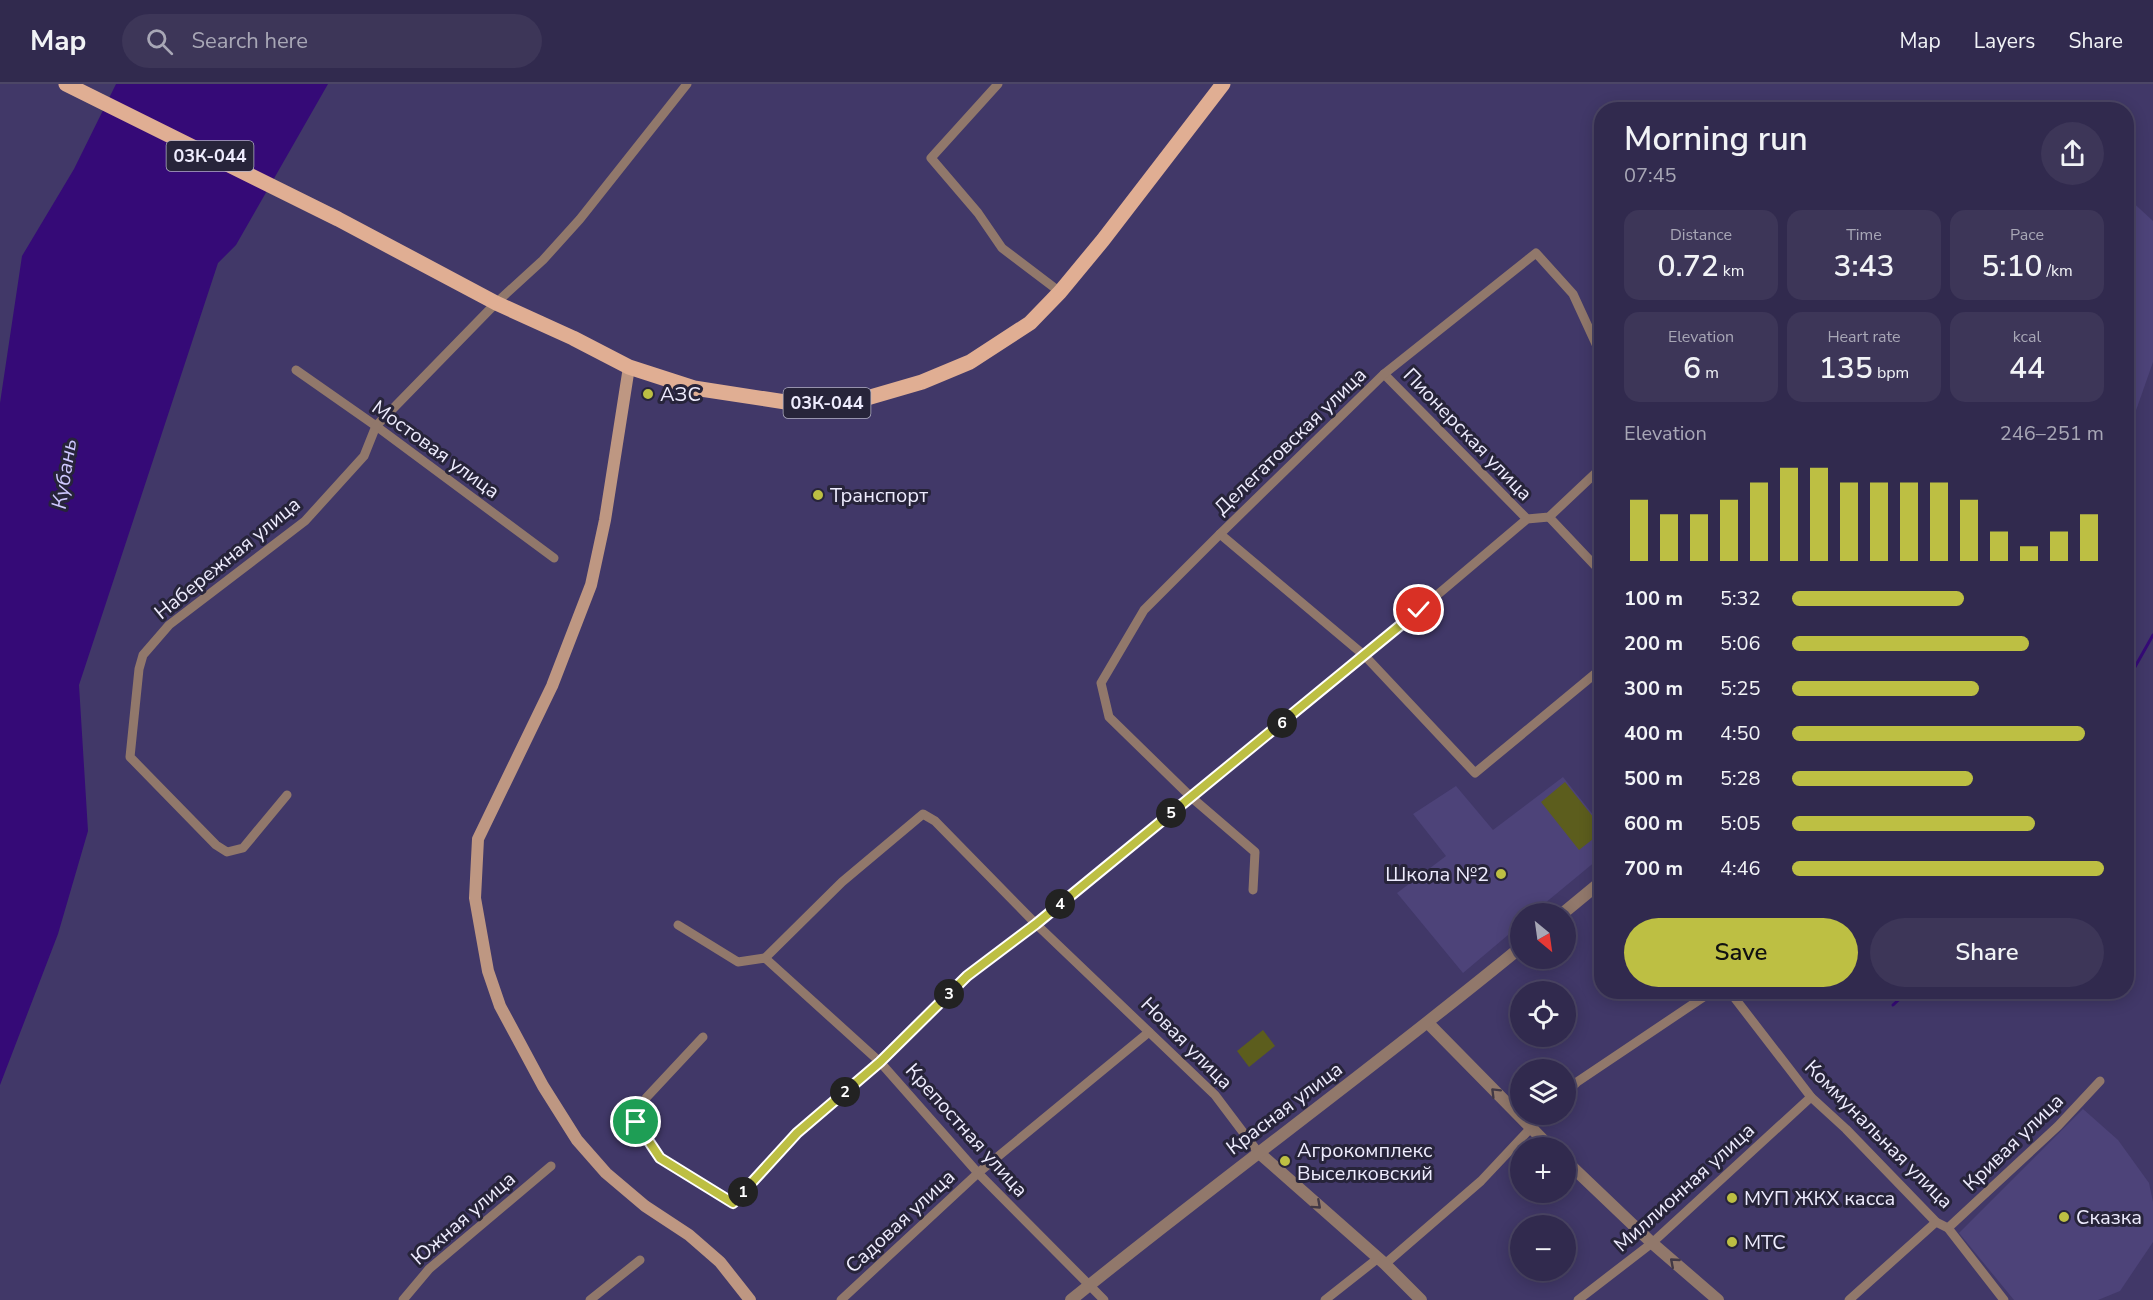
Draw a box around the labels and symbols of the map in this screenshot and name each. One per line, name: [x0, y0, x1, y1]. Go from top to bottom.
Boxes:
road number: 03К-044: [166, 141, 254, 171]
street label: Делегатовская улица: [1208, 362, 1372, 521]
street label: Пионерская улица: [1397, 362, 1538, 507]
place label: АЗС: [660, 381, 701, 408]
marker: АЗС: [641, 387, 655, 401]
road number: 03К-044: [784, 388, 870, 418]
street label: Мостовая улица: [367, 394, 505, 505]
water label: Кубань: [45, 437, 83, 511]
place label: Транспорт: [830, 482, 928, 509]
marker: Транспорт: [811, 488, 825, 502]
street label: Набережная улица: [149, 491, 306, 626]
pin: [1393, 584, 1444, 635]
pin: 6: [1267, 708, 1297, 738]
pin: 5: [1156, 798, 1186, 828]
place label: Школа №2: [1385, 861, 1489, 888]
marker: Школа №2: [1494, 867, 1508, 881]
pin: 4: [1045, 889, 1075, 919]
north arrow: [1510, 903, 1576, 969]
pin: 3: [934, 979, 964, 1009]
street label: Новая улица: [1135, 991, 1239, 1095]
street label: Коммунальная улица: [1798, 1054, 1959, 1215]
street label: Красная улица: [1221, 1056, 1348, 1161]
street label: Крепостная улица: [899, 1058, 1034, 1203]
pin: 2: [830, 1077, 860, 1107]
one-way arrow: [1491, 1088, 1502, 1099]
street label: Кривая улица: [1957, 1088, 2069, 1197]
pin: [610, 1096, 661, 1147]
street label: Миллионная улица: [1608, 1117, 1761, 1258]
place label: Агрокомплекс Выселковский: [1297, 1137, 1433, 1187]
marker: Агрокомплекс Выселковский: [1278, 1154, 1292, 1168]
street label: Садовая улица: [840, 1164, 961, 1279]
street label: Южная улица: [405, 1165, 521, 1271]
pin: 1: [728, 1177, 758, 1207]
place label: МУП ЖКХ касса: [1744, 1185, 1895, 1212]
marker: МУП ЖКХ касса: [1725, 1191, 1739, 1205]
one-way arrow: [1310, 1198, 1321, 1209]
place label: Сказка: [2076, 1204, 2142, 1231]
marker: Сказка: [2057, 1210, 2071, 1224]
place label: МТС: [1744, 1229, 1786, 1256]
marker: МТС: [1725, 1235, 1739, 1249]
one-way arrow: [1670, 1258, 1681, 1269]

